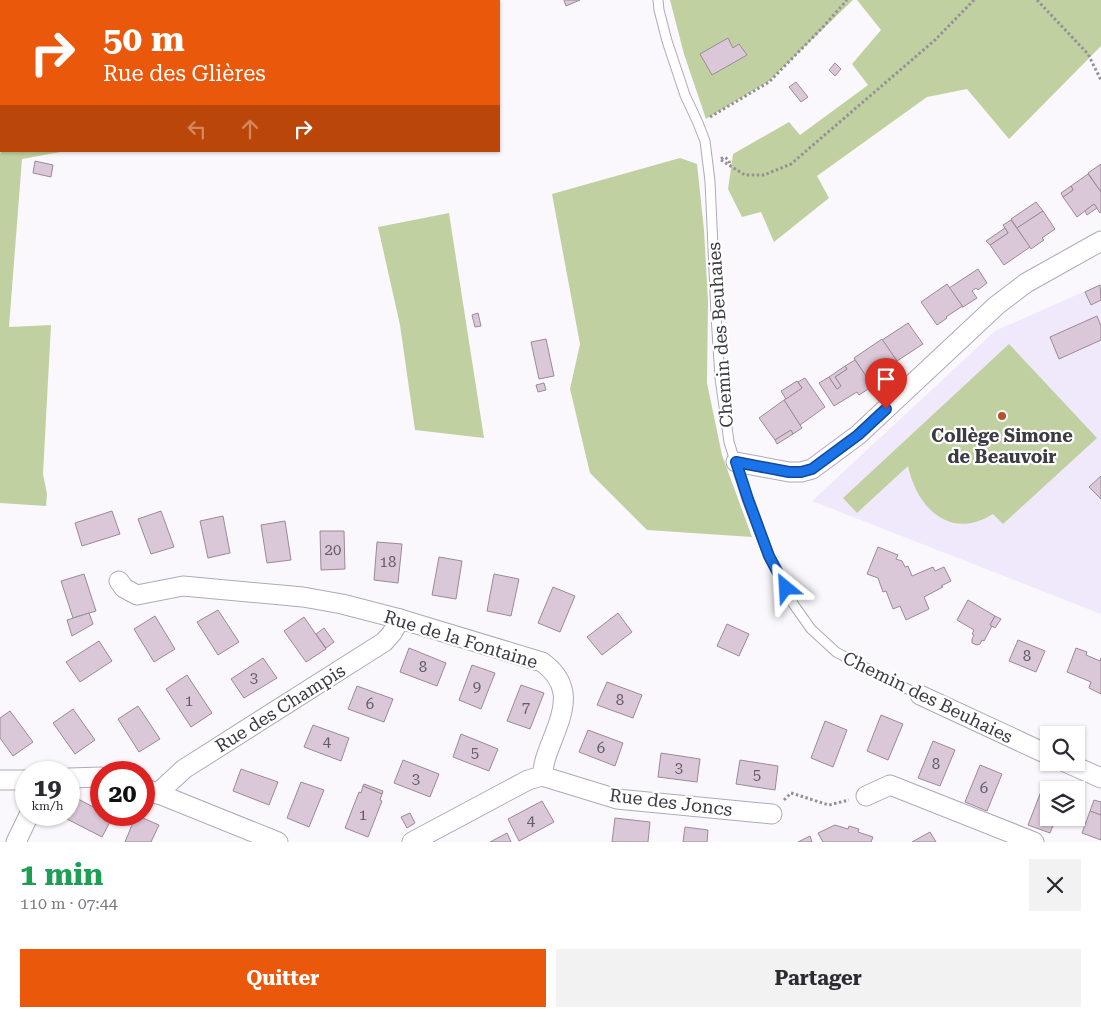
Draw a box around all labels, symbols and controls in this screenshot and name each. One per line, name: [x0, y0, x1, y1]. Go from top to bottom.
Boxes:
text: 50 m: [103, 19, 185, 60]
icon: right: [20, 20, 85, 85]
text: Rue des Glières: [103, 61, 266, 86]
icon: left: [183, 115, 211, 143]
icon: ahead: [236, 115, 264, 143]
icon: right: [289, 115, 317, 143]
street label: Chemin des Beuhaies: [703, 241, 737, 429]
pin: [865, 358, 907, 409]
icon: arrive: [872, 365, 900, 393]
marker: Collège Simone de Beauvoir: [996, 410, 1008, 422]
place label: Collège Simone de Beauvoir: [931, 425, 1073, 467]
house number: 20: [325, 541, 341, 559]
house number: 18: [380, 553, 396, 571]
position arrow: [759, 561, 811, 613]
street label: Rue de la Fontaine: [381, 606, 541, 672]
street label: Chemin des Beuhaies: [840, 647, 1016, 747]
house number: 8: [1023, 647, 1031, 665]
house number: 8: [419, 658, 427, 676]
street label: Rue des Champis: [211, 660, 349, 756]
house number: 3: [250, 669, 258, 687]
house number: 9: [473, 678, 481, 696]
house number: 8: [616, 691, 624, 709]
house number: 1: [185, 692, 193, 710]
house number: 6: [366, 695, 374, 713]
house number: 7: [522, 698, 530, 716]
map controls: [1040, 726, 1085, 826]
button: search: [1040, 726, 1085, 771]
house number: 4: [323, 733, 332, 751]
house number: 6: [597, 739, 605, 757]
house number: 5: [471, 744, 479, 762]
house number: 8: [932, 755, 940, 773]
house number: 3: [675, 759, 683, 777]
speed limit sign: 20: [90, 761, 155, 826]
house number: 5: [753, 766, 761, 784]
house number: 3: [412, 770, 420, 788]
text: 19: [33, 773, 62, 802]
house number: 6: [980, 779, 988, 797]
button: layers: [1040, 781, 1085, 826]
street label: Rue des Joncs: [608, 784, 734, 820]
text: km/h: [31, 799, 64, 813]
house number: 1: [359, 806, 367, 824]
house number: 4: [527, 812, 536, 830]
text: 1 min: [20, 857, 103, 892]
button: close: [1029, 859, 1081, 911]
text: 110 m · 07:44: [20, 894, 118, 913]
button: Quitter: [20, 949, 546, 1007]
button: Partager: [556, 949, 1081, 1007]

